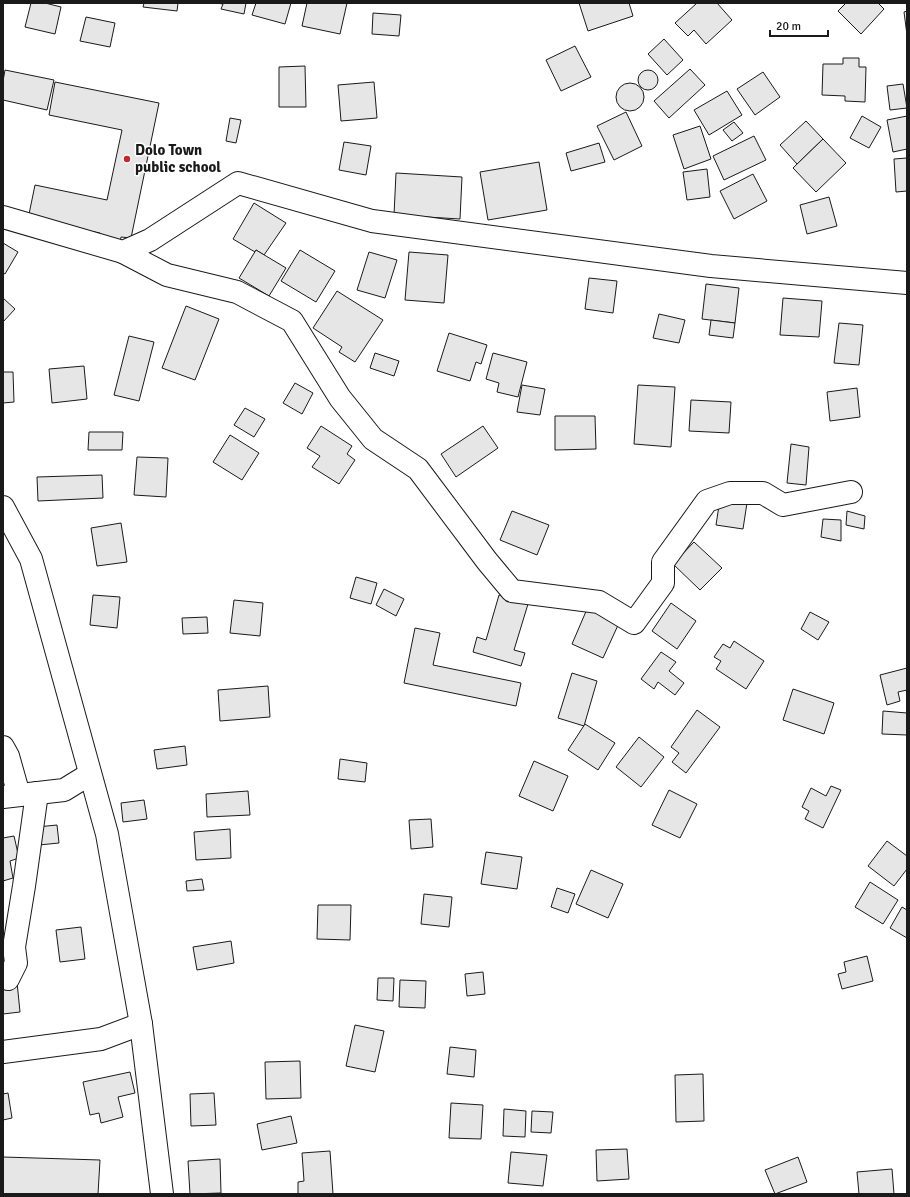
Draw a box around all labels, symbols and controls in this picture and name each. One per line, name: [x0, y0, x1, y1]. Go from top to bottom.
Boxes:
scale bar: [770, 12, 828, 38]
text: 20 m: [776, 19, 801, 34]
place label: Dolo Town public school: [135, 141, 221, 176]
marker: Dolo Town public school: [122, 154, 132, 164]

